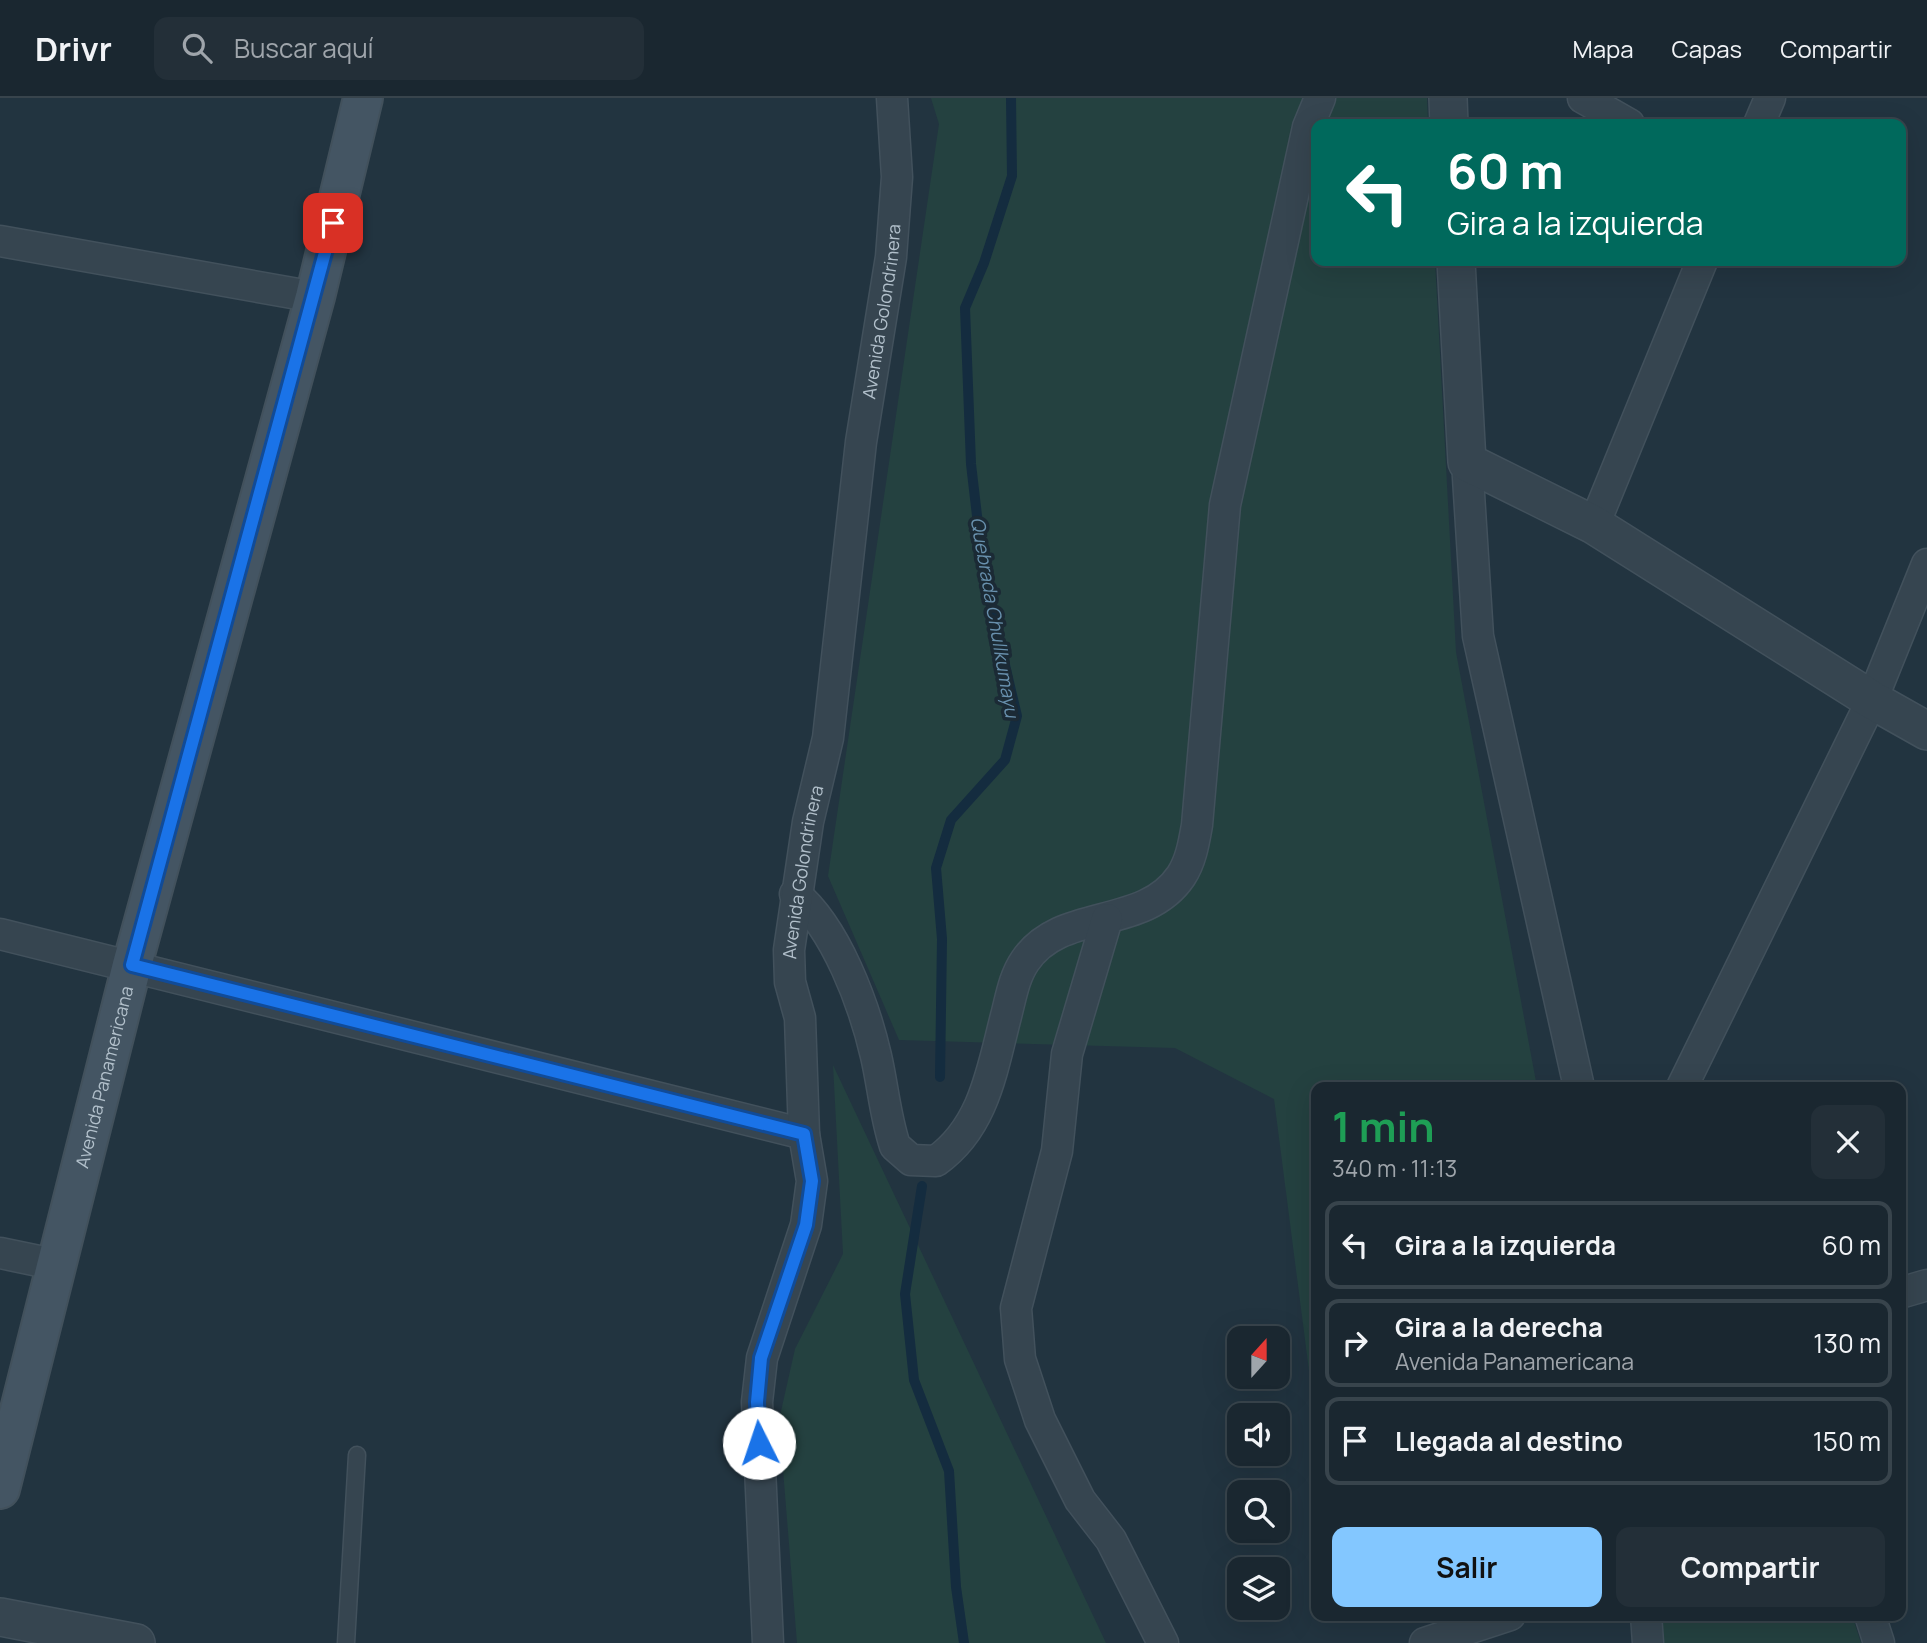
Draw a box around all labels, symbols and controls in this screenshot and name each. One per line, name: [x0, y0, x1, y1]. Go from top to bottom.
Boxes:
search box: [154, 17, 644, 80]
text: Drivr: [35, 26, 112, 71]
icon: search: [178, 29, 216, 67]
text: Buscar aquí: [234, 30, 374, 66]
text: Mapa: [1573, 32, 1634, 65]
text: Capas: [1672, 32, 1742, 65]
text: Compartir: [1780, 32, 1892, 65]
text: 60 m: [1447, 137, 1564, 204]
icon: left: [1332, 147, 1423, 238]
pin: [303, 193, 363, 253]
text: Gira a la izquierda: [1447, 201, 1703, 245]
icon: arrive: [314, 204, 352, 242]
street label: Avenida Golondrinera: [856, 223, 905, 400]
water label: Quebrada Chullkumayu: [965, 515, 1026, 721]
street label: Avenida Golondrinera: [777, 783, 828, 960]
street label: Avenida Panamericana: [69, 983, 138, 1171]
text: 1 min: [1332, 1097, 1435, 1155]
button: close: [1811, 1105, 1885, 1179]
text: 340 m · 11:13: [1332, 1152, 1457, 1184]
icon: left: [1336, 1226, 1374, 1264]
text: Gira a la izquierda: [1395, 1227, 1616, 1263]
text: 60 m: [1822, 1227, 1881, 1263]
text: Gira a la derecha: [1395, 1309, 1603, 1345]
icon: right: [1336, 1324, 1374, 1362]
text: 130 m: [1813, 1325, 1881, 1361]
north arrow: [1227, 1326, 1290, 1390]
map controls: [1227, 1326, 1290, 1620]
text: Avenida Panamericana: [1395, 1345, 1634, 1377]
button: sound: [1227, 1403, 1290, 1466]
position arrow: [722, 1406, 796, 1480]
icon: arrive: [1336, 1422, 1374, 1460]
text: Llegada al destino: [1395, 1423, 1623, 1459]
text: 150 m: [1813, 1423, 1881, 1459]
button: search: [1227, 1480, 1290, 1543]
button: Salir: [1332, 1527, 1602, 1607]
button: Compartir: [1616, 1527, 1885, 1607]
button: layers: [1227, 1557, 1290, 1620]

